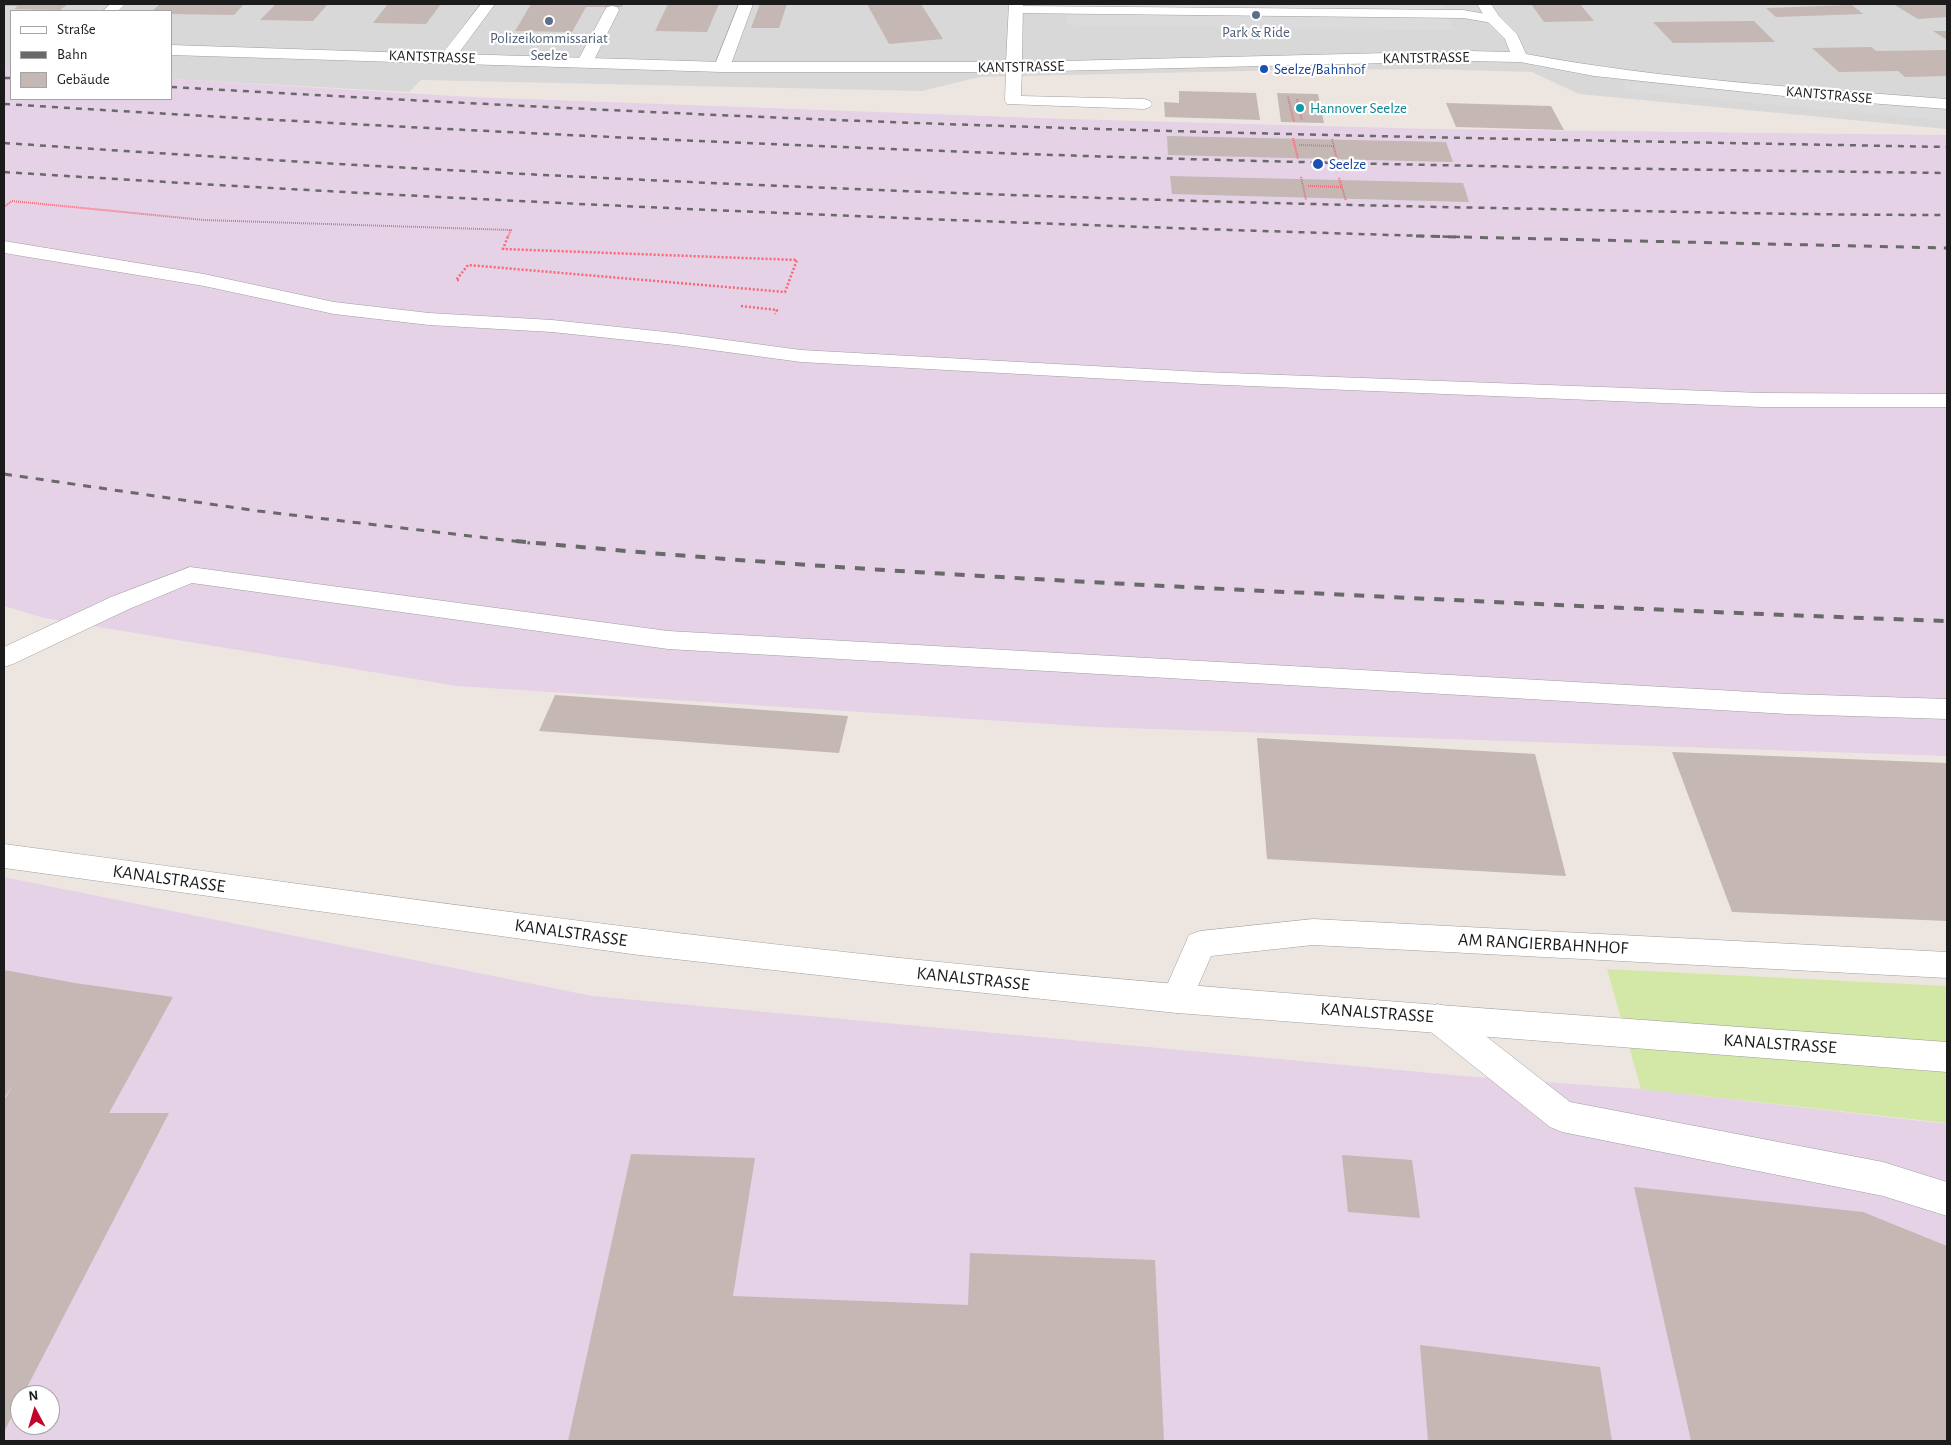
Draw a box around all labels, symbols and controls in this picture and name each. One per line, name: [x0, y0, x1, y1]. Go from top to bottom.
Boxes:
marker: Park & Ride: [1250, 9, 1262, 21]
legend: [10, 10, 172, 100]
marker: Polizeikommissariat Seelze: [543, 15, 555, 27]
text: Straße: [57, 22, 96, 37]
place label: Park & Ride: [1222, 23, 1290, 41]
place label: Polizeikommissariat Seelze: [490, 29, 608, 64]
street label: KANTSTRASSE: [388, 46, 476, 68]
text: Bahn: [57, 47, 87, 62]
street label: KANTSTRASSE: [1383, 48, 1469, 68]
street label: KANTSTRASSE: [978, 57, 1064, 77]
place label: Seelze/Bahnhof: [1274, 60, 1365, 78]
marker: Seelze/Bahnhof: [1258, 63, 1270, 75]
text: Gebäude: [57, 72, 110, 87]
street label: KANTSTRASSE: [1785, 82, 1873, 108]
place label: Hannover Seelze: [1310, 99, 1407, 117]
marker: Hannover Seelze: [1294, 102, 1306, 114]
place label: Seelze: [1329, 155, 1366, 173]
marker: Seelze: [1311, 157, 1325, 171]
street label: KANALSTRASSE: [111, 860, 227, 898]
street label: KANALSTRASSE: [513, 914, 629, 952]
street label: AM RANGIERBAHNHOF: [1457, 929, 1629, 959]
street label: KANALSTRASSE: [915, 962, 1031, 996]
street label: KANALSTRASSE: [1320, 998, 1434, 1028]
street label: KANALSTRASSE: [1723, 1029, 1837, 1059]
north arrow: [10, 1385, 60, 1435]
text: N: [28, 1389, 39, 1404]

